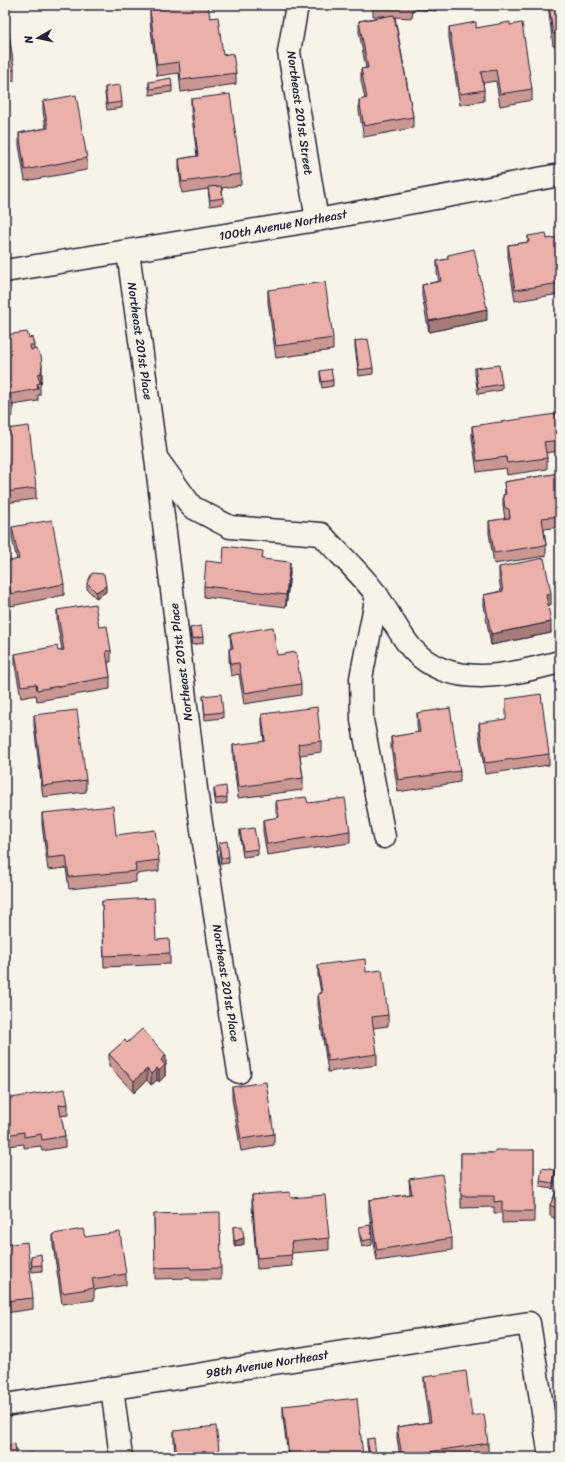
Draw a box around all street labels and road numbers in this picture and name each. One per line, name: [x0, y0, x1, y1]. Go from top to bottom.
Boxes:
street label: Northeast 201st Street: [280, 49, 320, 177]
street label: 100th Avenue Northeast: [217, 203, 350, 247]
street label: Northeast 201st Place: [121, 281, 159, 401]
street label: Northeast 201st Place: [163, 602, 199, 722]
street label: Northeast 201st Place: [206, 923, 246, 1043]
street label: 98th Avenue Northeast: [204, 1343, 331, 1385]

